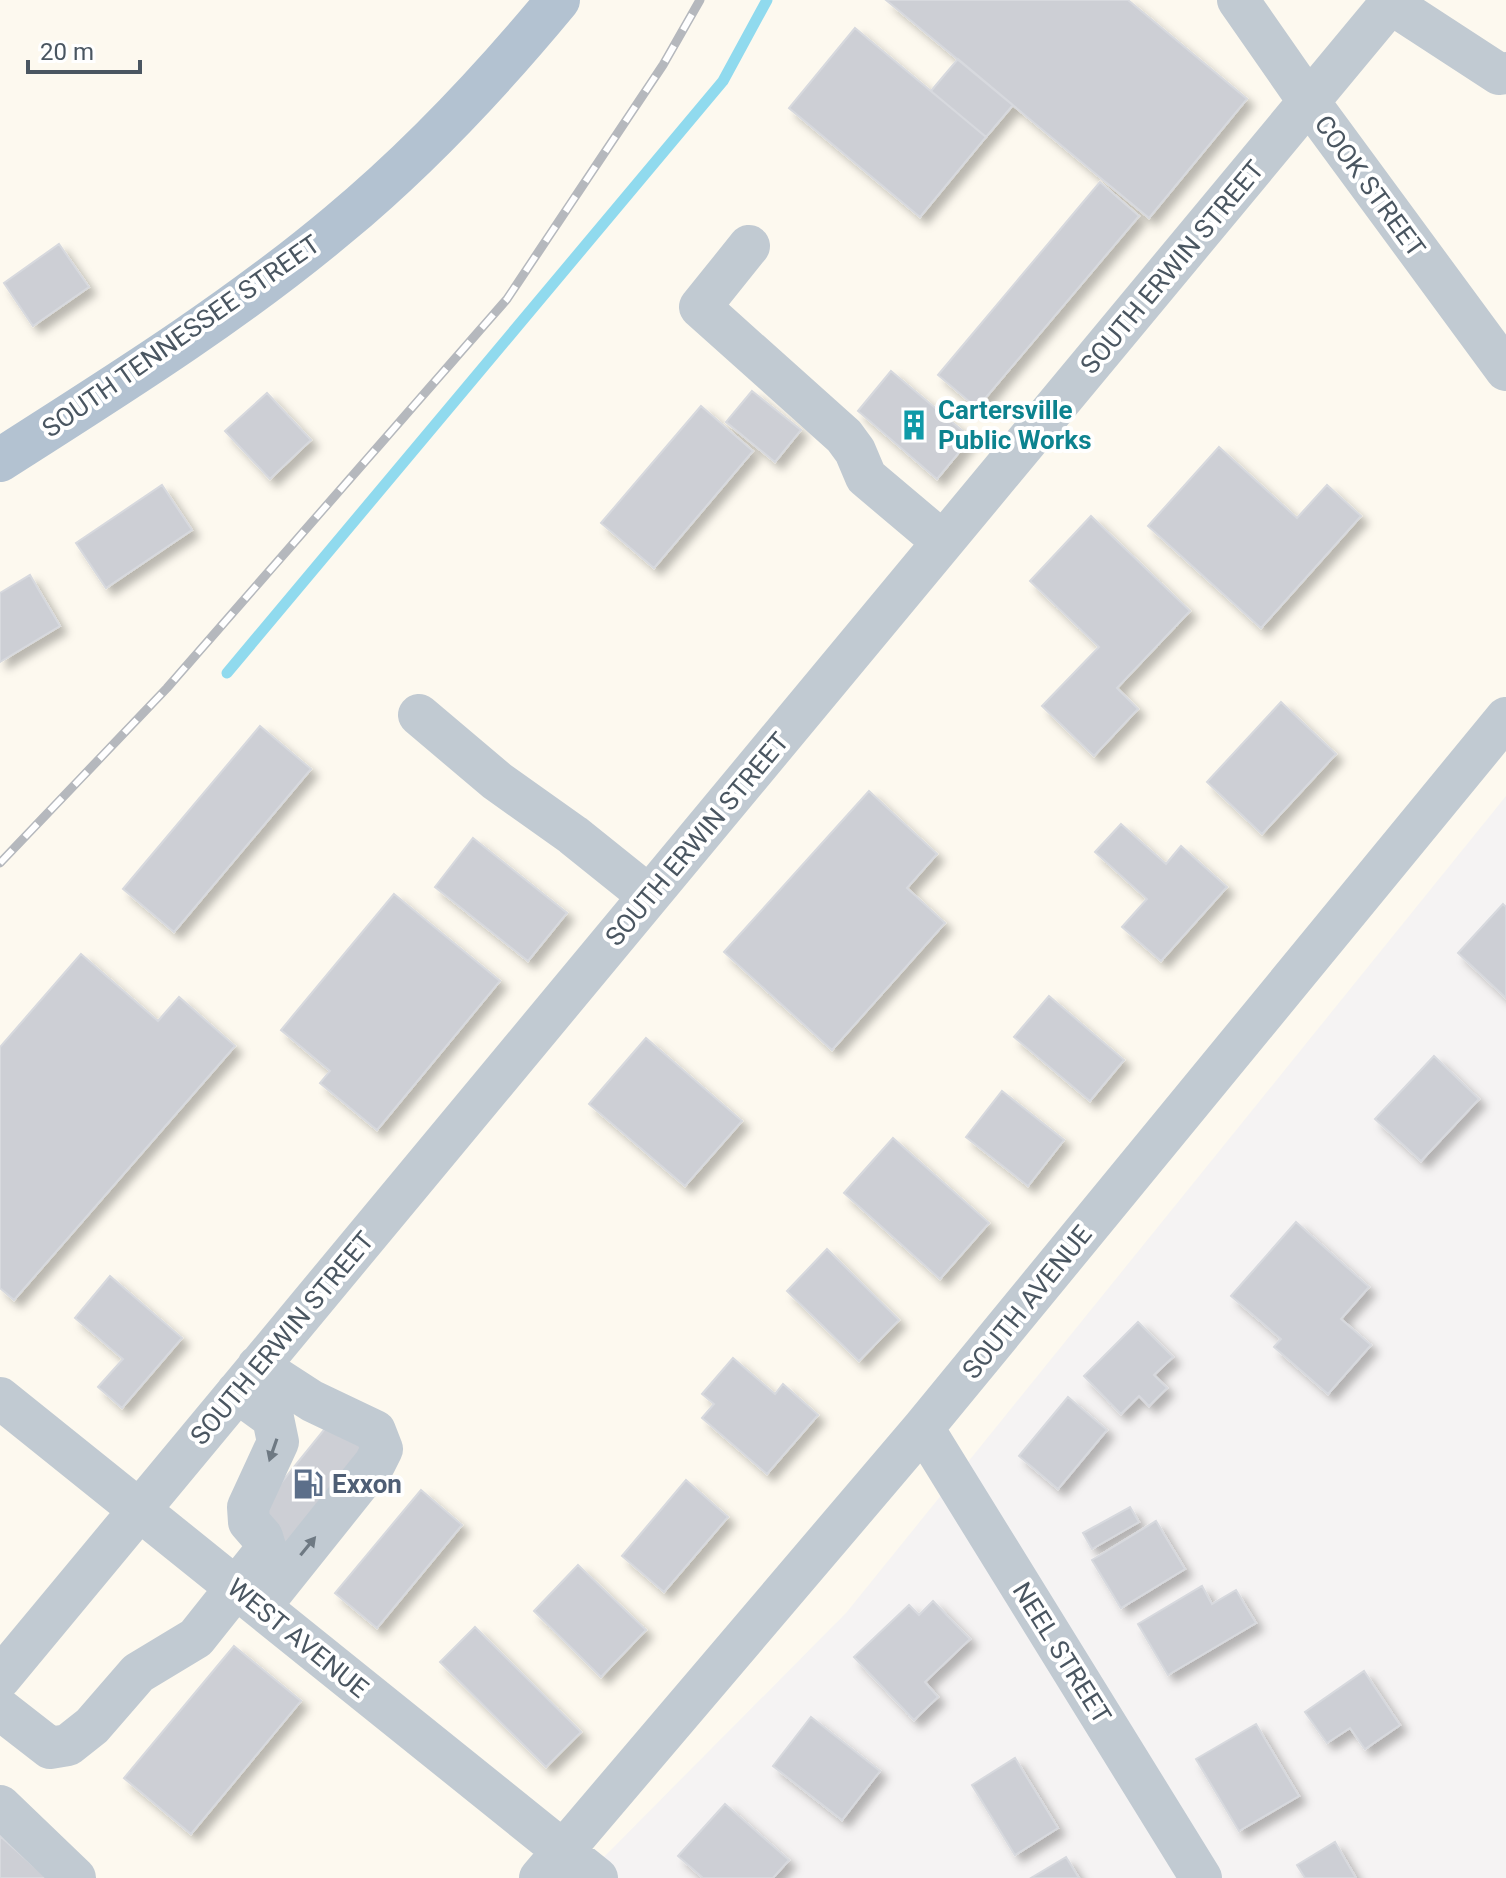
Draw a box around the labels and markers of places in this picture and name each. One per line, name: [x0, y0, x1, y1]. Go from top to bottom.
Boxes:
place label: Cartersville Public Works: [938, 395, 1092, 455]
building icon: Cartersville Public Works: [897, 408, 931, 442]
fuel station icon: Exxon: [291, 1467, 325, 1501]
place label: Exxon: [332, 1469, 402, 1499]

